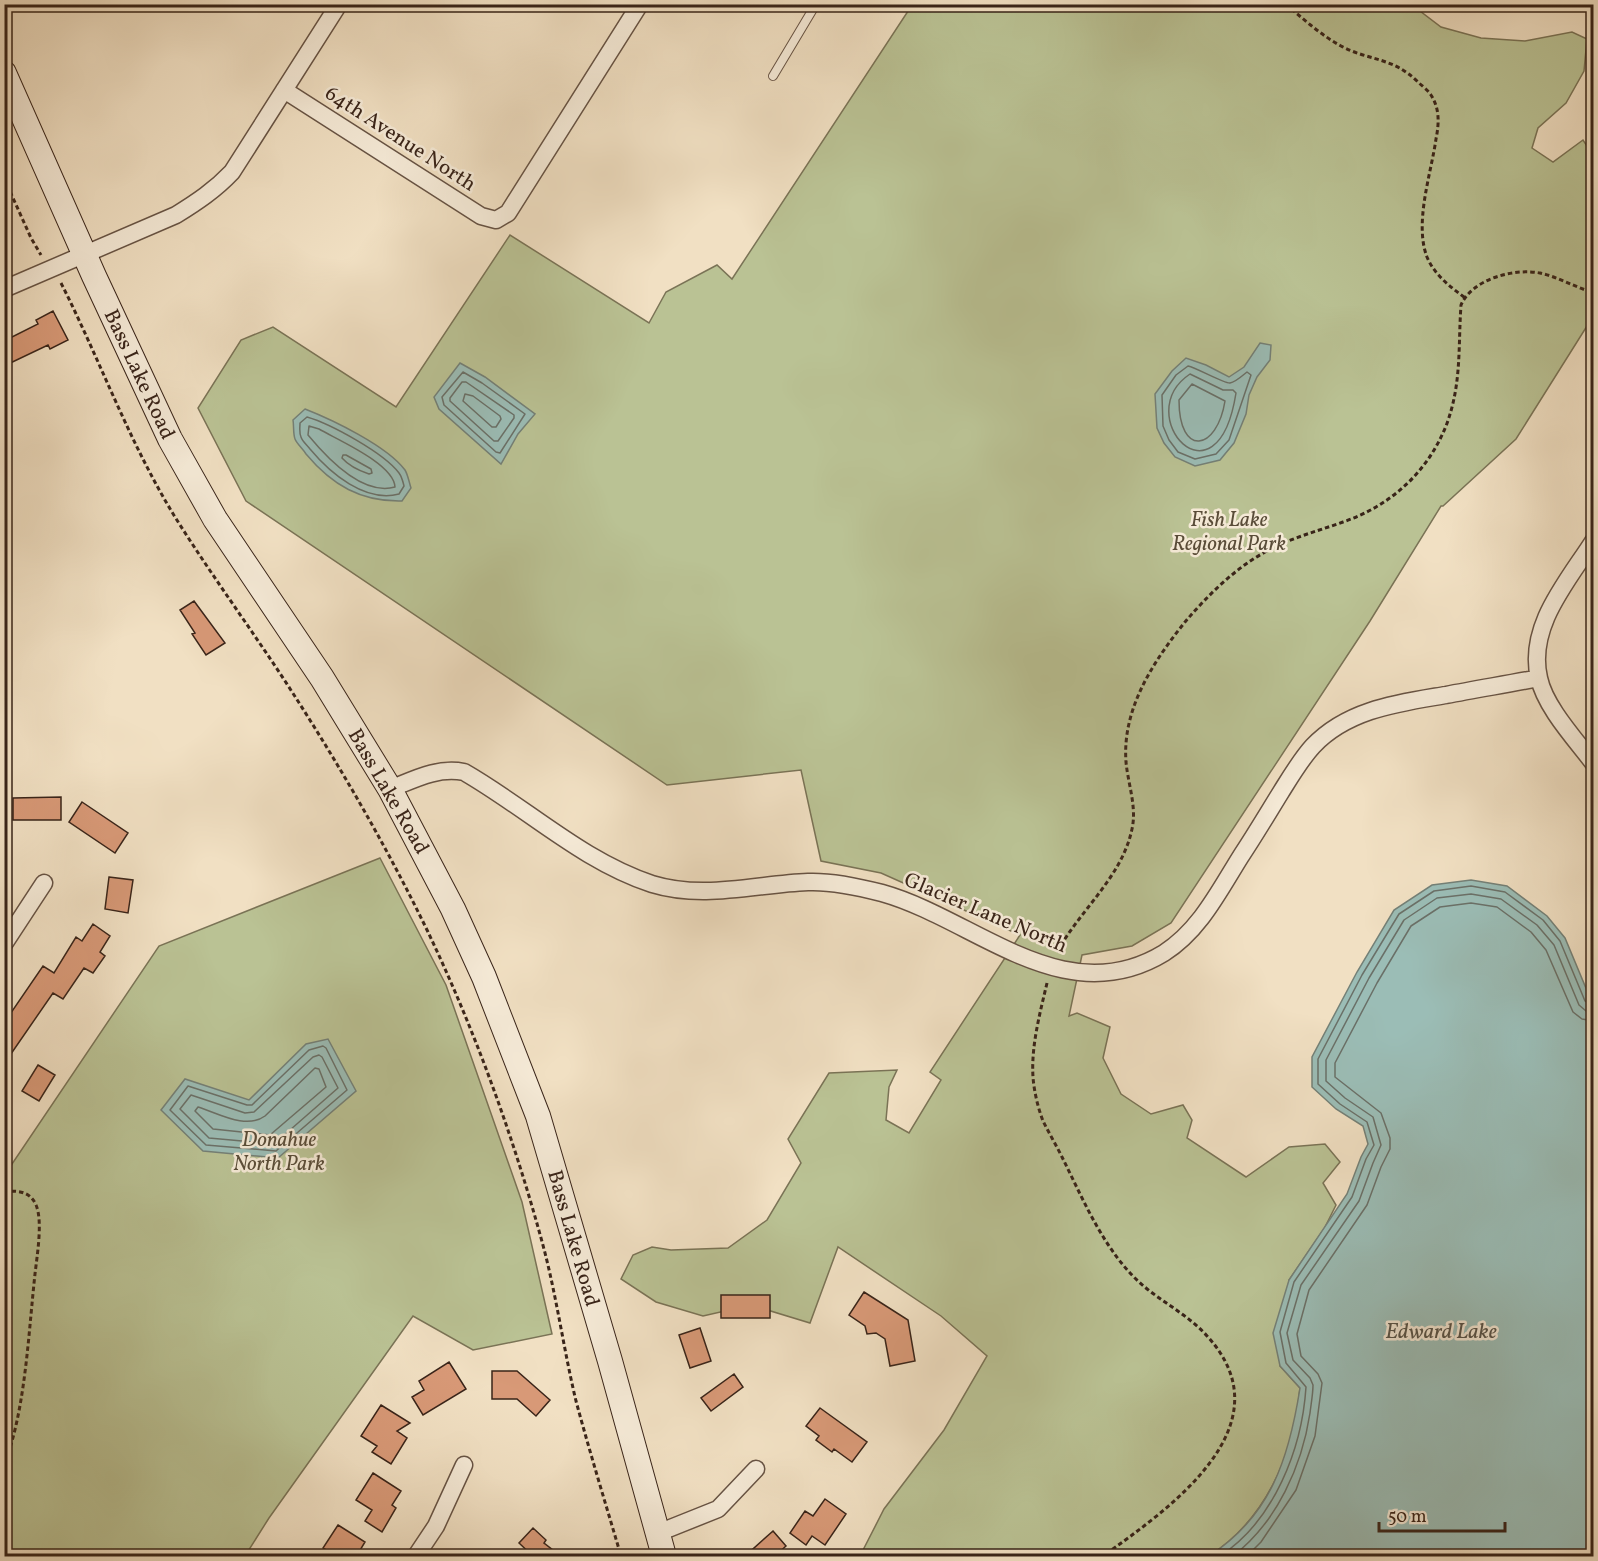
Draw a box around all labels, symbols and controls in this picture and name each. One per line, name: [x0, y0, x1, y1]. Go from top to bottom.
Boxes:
street label: 64th Avenue North: [319, 79, 481, 199]
street label: Bass Lake Road: [96, 305, 182, 444]
park label: Fish Lake Regional Park: [1172, 506, 1286, 559]
street label: Bass Lake Road: [340, 724, 435, 860]
street label: Glacier Lane North: [899, 866, 1072, 961]
park label: Donahue North Park: [233, 1126, 325, 1179]
street label: Bass Lake Road: [539, 1167, 606, 1310]
water label: Edward Lake: [1385, 1317, 1497, 1348]
scale bar: [1379, 1495, 1505, 1533]
text: 50 m: [1388, 1505, 1427, 1530]

